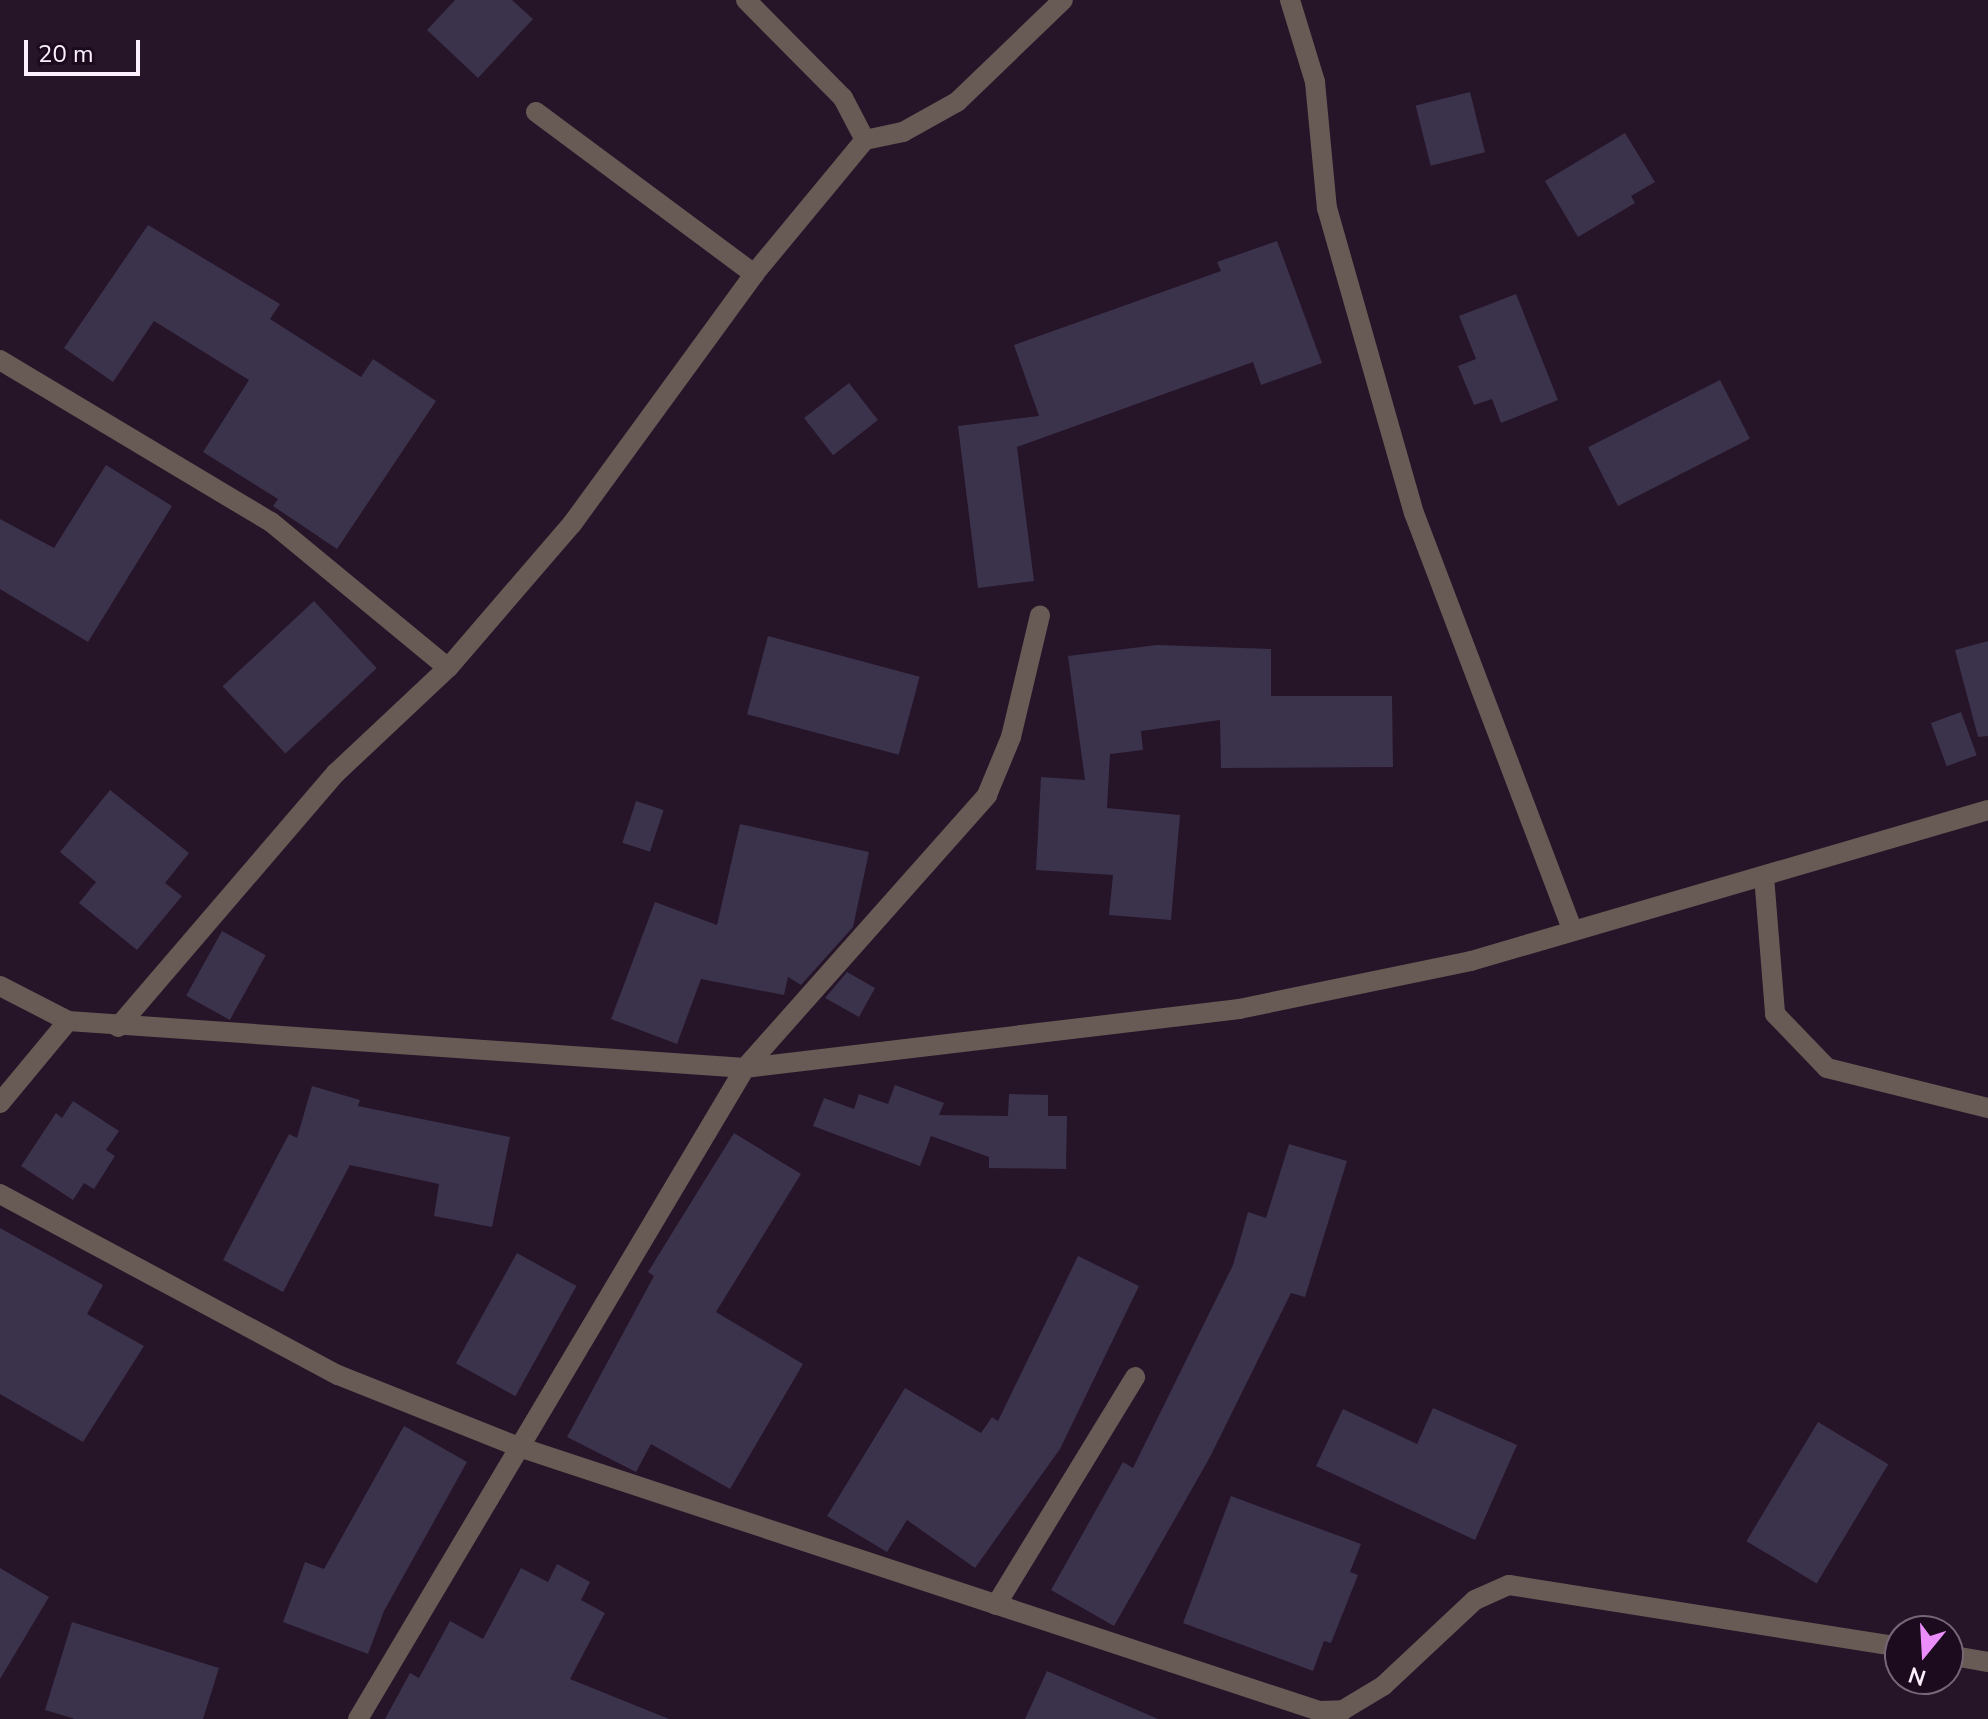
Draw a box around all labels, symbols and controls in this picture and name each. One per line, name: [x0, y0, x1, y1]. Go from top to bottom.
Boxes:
scale bar: [28, 24, 144, 74]
text: 20 m: [38, 38, 94, 70]
north arrow: [1884, 1615, 1964, 1695]
text: N: [1905, 1659, 1930, 1693]

